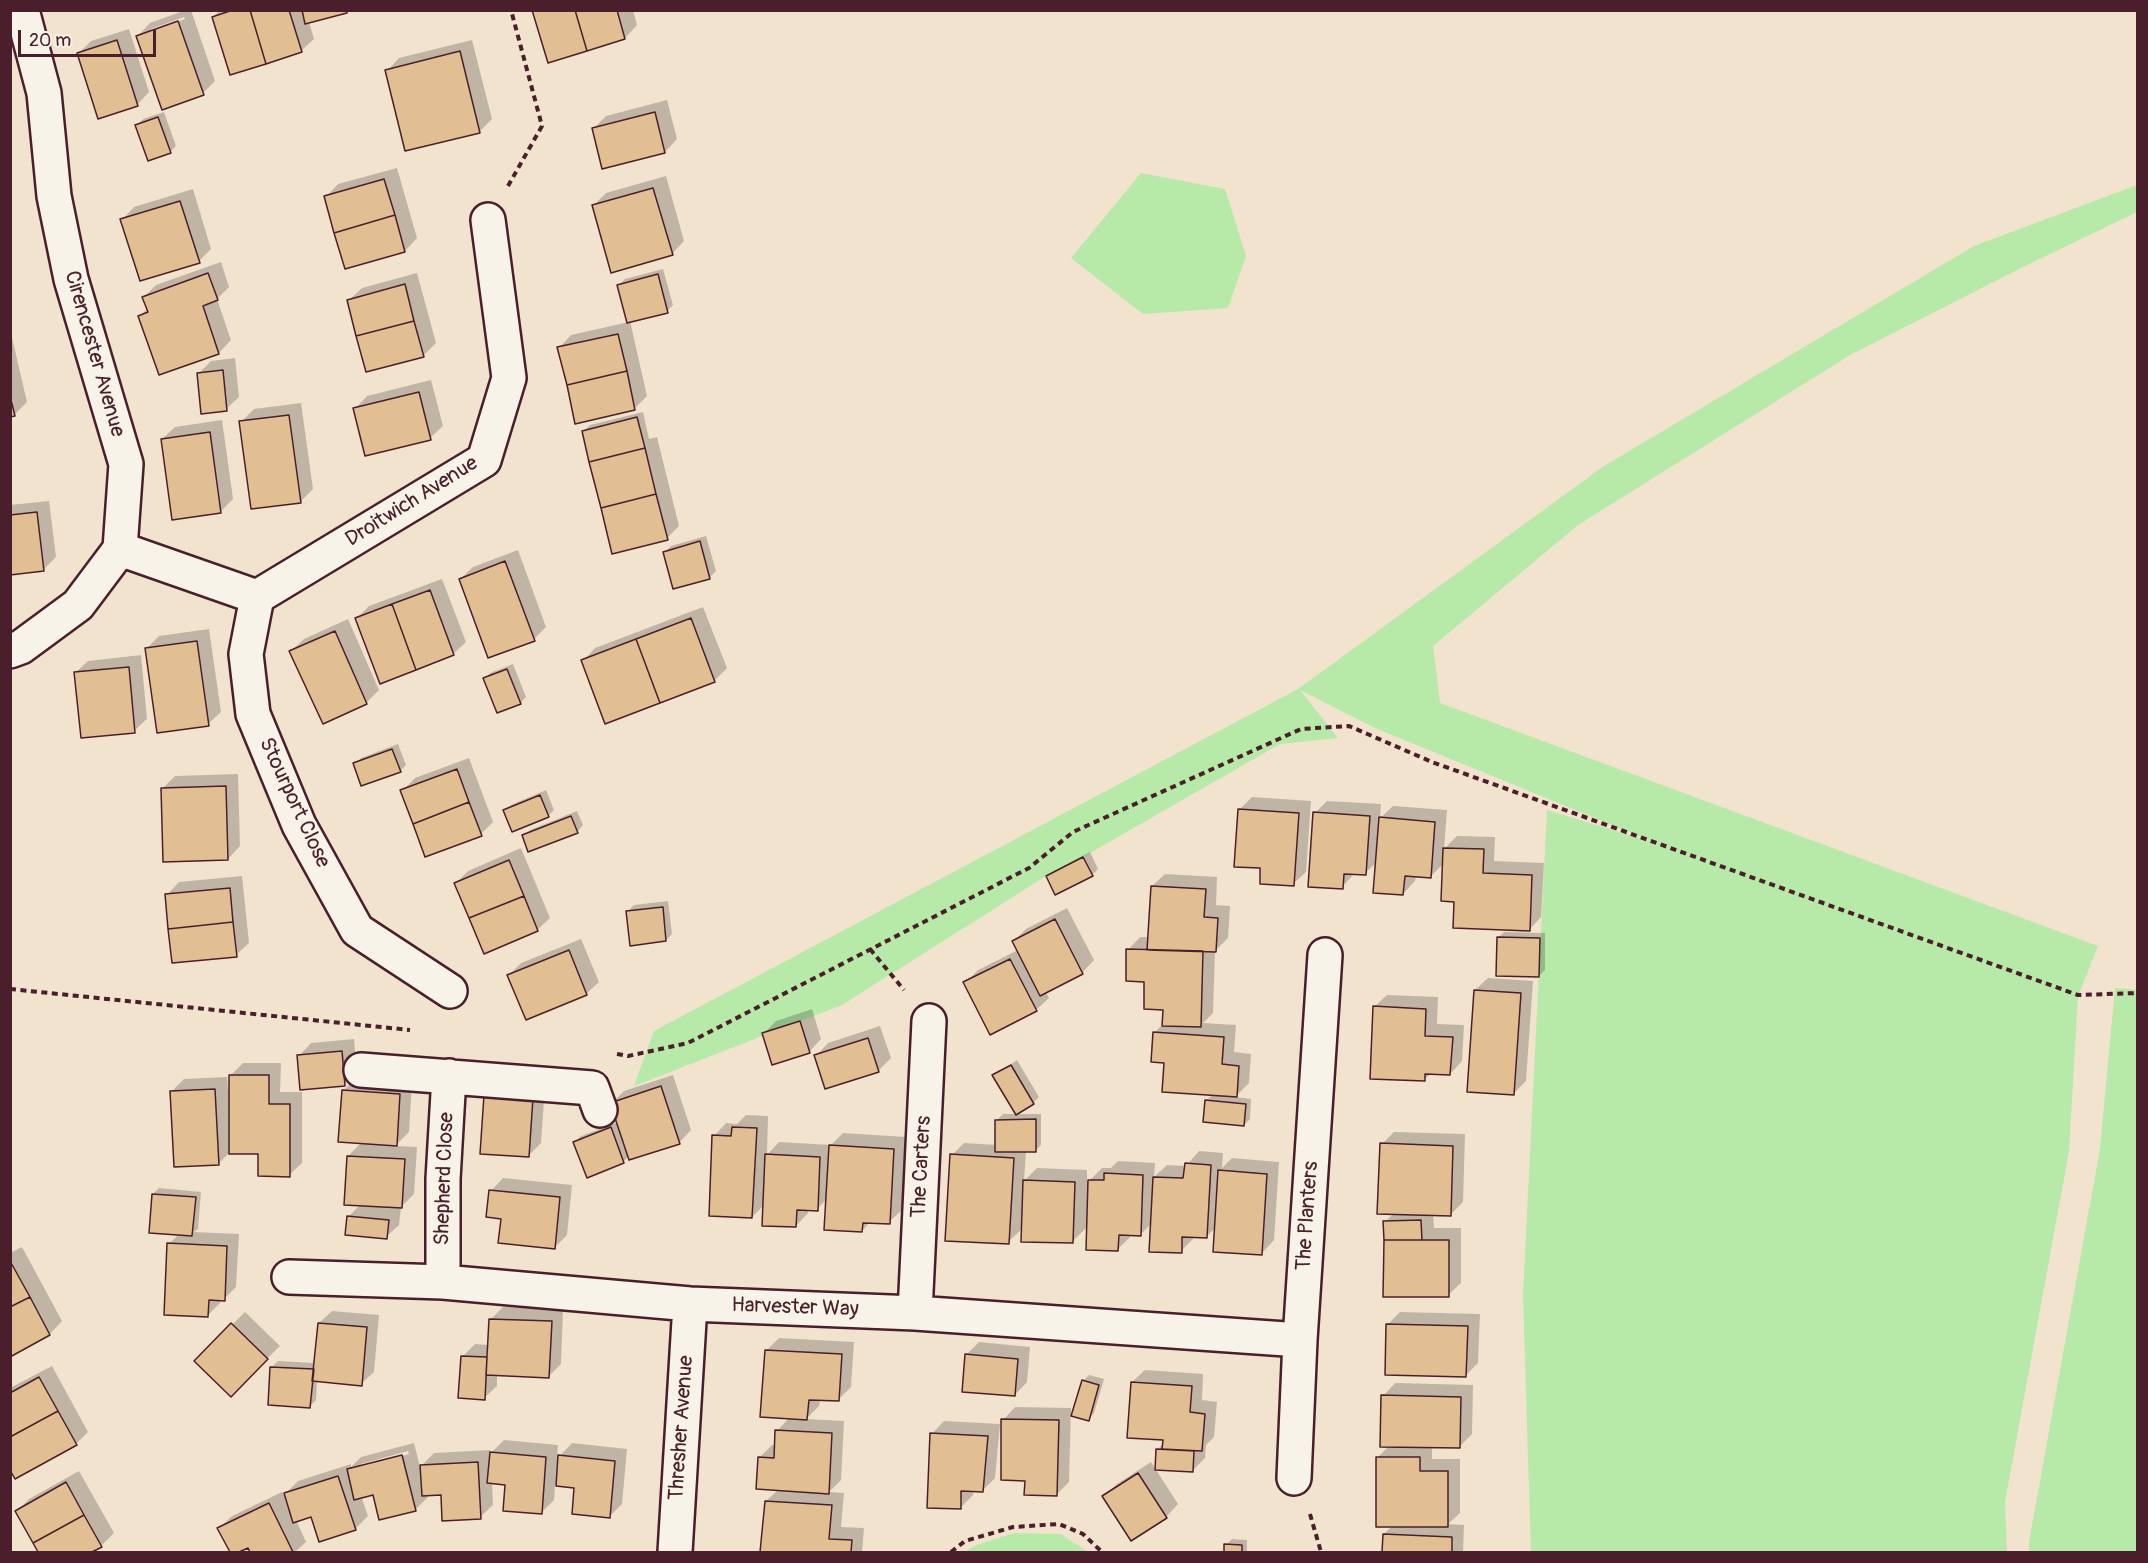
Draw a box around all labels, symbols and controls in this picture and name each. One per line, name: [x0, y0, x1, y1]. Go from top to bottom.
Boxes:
scale bar: [21, 18, 159, 56]
text: 20 m: [29, 29, 71, 52]
street label: Cirencester Avenue: [58, 268, 130, 440]
street label: Droitwich Avenue: [341, 451, 483, 553]
street label: Stourport Close: [253, 734, 335, 872]
street label: Shepherd Close: [430, 1112, 460, 1246]
street label: The Carters: [907, 1115, 937, 1219]
street label: The Planters: [1292, 1160, 1324, 1272]
street label: Harvester Way: [731, 1293, 859, 1323]
street label: Thresher Avenue: [664, 1355, 700, 1501]

